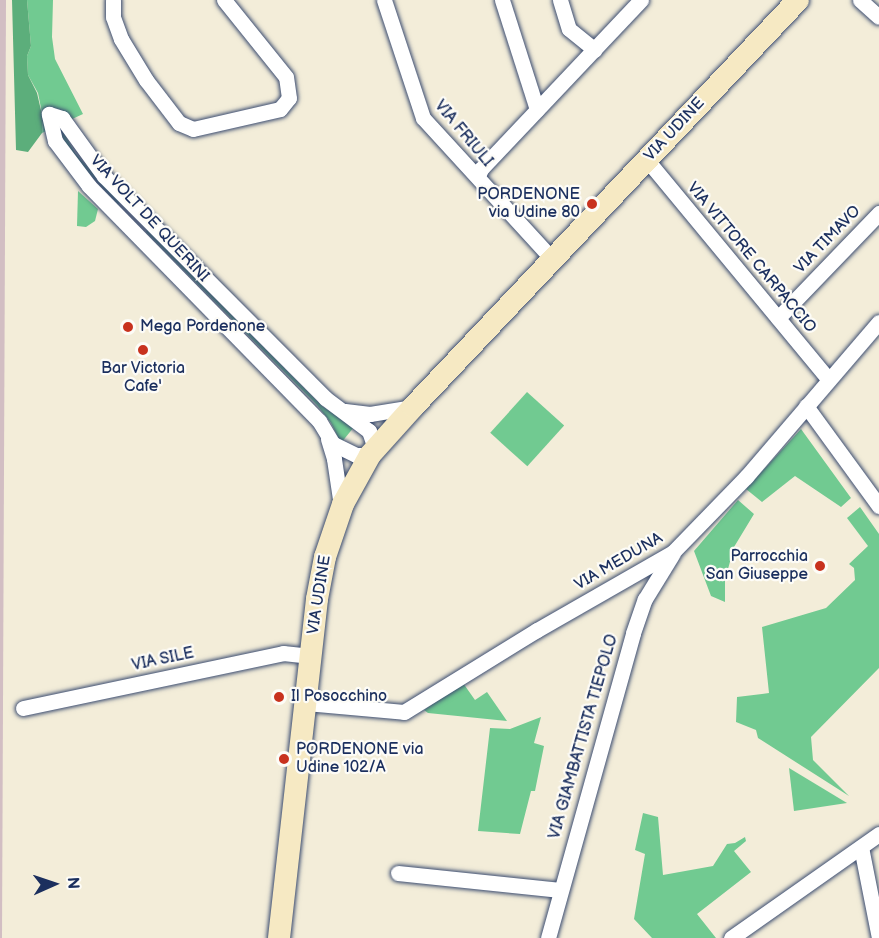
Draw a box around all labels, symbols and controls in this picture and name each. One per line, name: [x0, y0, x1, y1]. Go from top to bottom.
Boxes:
street label: VIA UDINE: [641, 94, 709, 166]
street label: VIA FRIULI: [430, 97, 496, 171]
street label: VIA VOLT DE QUERINI: [85, 151, 213, 287]
street label: VIA VITTORE CARPACCIO: [682, 179, 820, 337]
place label: PORDENONE via Udine 80: [477, 185, 580, 223]
marker: PORDENONE via Udine 80: [585, 197, 599, 211]
street label: VIA TIMAVO: [791, 202, 865, 278]
place label: Mega Pordenone: [140, 317, 265, 337]
marker: Mega Pordenone: [121, 320, 135, 334]
marker: Bar Victoria Cafe': [136, 343, 150, 357]
place label: Bar Victoria Cafe': [101, 359, 185, 397]
street label: VIA MEDUNA: [572, 529, 666, 595]
place label: Parrocchia San Giuseppe: [706, 547, 808, 585]
street label: VIA UDINE: [304, 554, 336, 636]
marker: Parrocchia San Giuseppe: [813, 559, 827, 573]
street label: VIA GIAMBATTISTA TIEPOLO: [545, 632, 623, 842]
street label: VIA SILE: [130, 644, 196, 676]
place label: Il Posocchino: [291, 687, 387, 707]
marker: Il Posocchino: [272, 690, 286, 704]
place label: PORDENONE via Udine 102/A: [296, 740, 423, 778]
marker: PORDENONE via Udine 102/A: [277, 752, 291, 766]
north arrow: [24, 854, 84, 914]
text: N: [63, 877, 82, 890]

